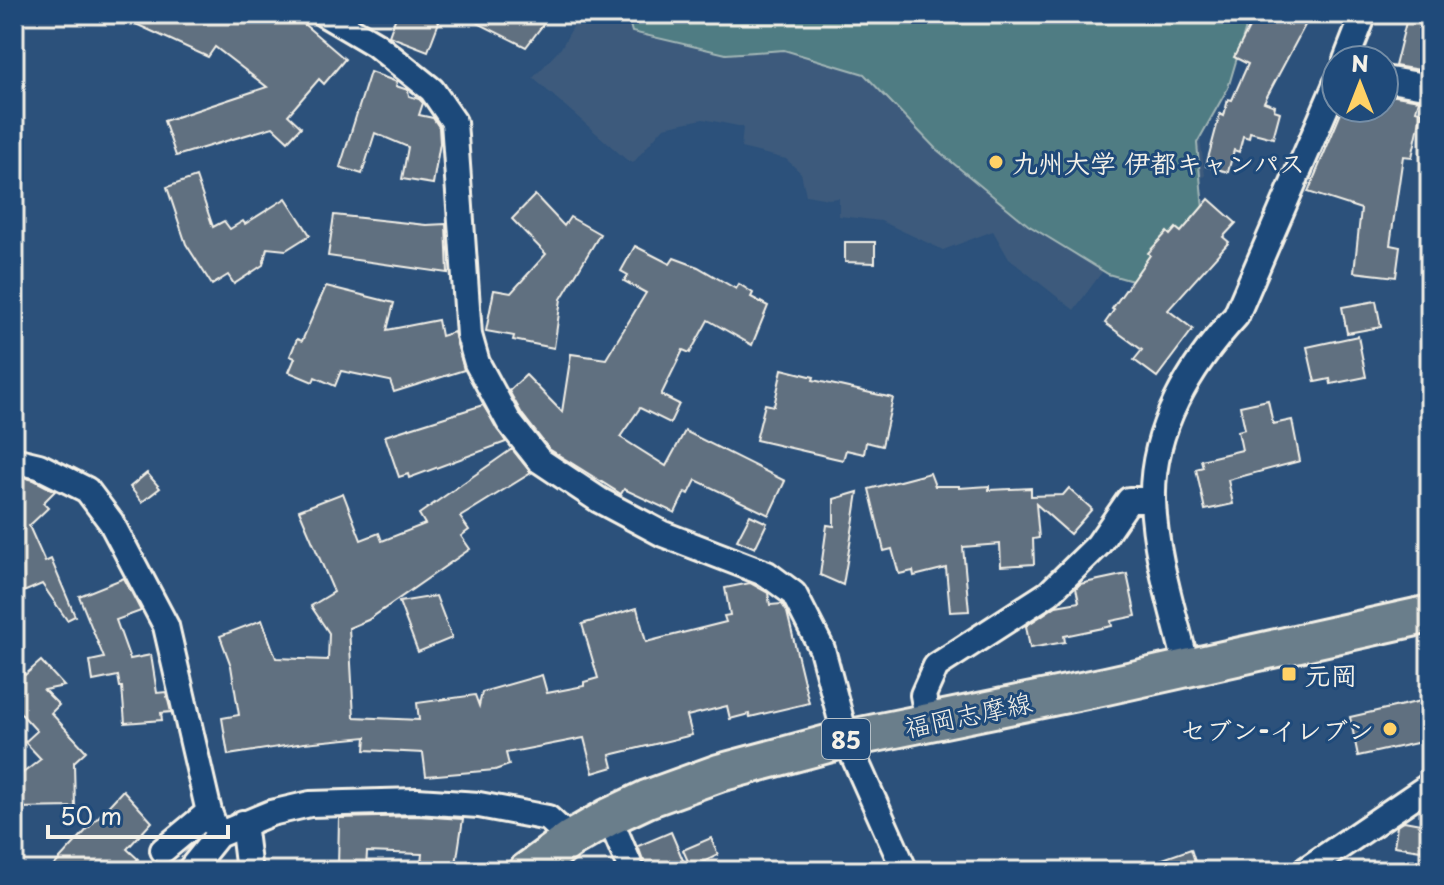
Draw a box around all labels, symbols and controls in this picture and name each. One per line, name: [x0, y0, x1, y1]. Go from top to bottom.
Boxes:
north arrow: [1320, 44, 1400, 124]
text: N: [1351, 46, 1369, 79]
place label: 九州大学 伊都キャンパス: [1012, 143, 1305, 182]
marker: 九州大学 伊都キャンパス: [987, 153, 1005, 171]
place label: 元岡: [1305, 655, 1357, 694]
marker: 元岡: [1280, 665, 1298, 683]
street label: 福岡志摩線: [900, 681, 1036, 747]
place label: セブン-イレブン: [1180, 710, 1374, 749]
road number: 85: [822, 719, 870, 759]
marker: セブン-イレブン: [1381, 720, 1399, 738]
scale bar: [48, 789, 228, 839]
text: 50 m: [60, 797, 122, 833]

